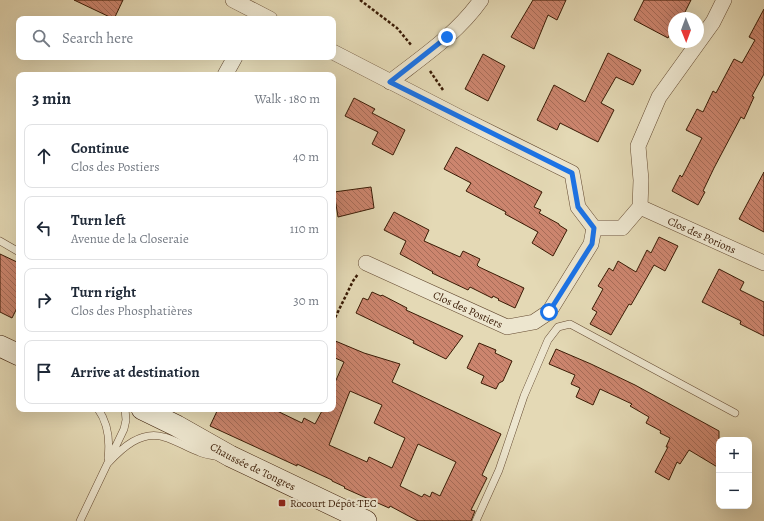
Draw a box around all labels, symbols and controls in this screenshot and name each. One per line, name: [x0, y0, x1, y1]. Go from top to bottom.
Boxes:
north arrow: [668, 12, 704, 48]
search box: [16, 16, 336, 60]
icon: search: [30, 27, 52, 49]
text: Search here: [62, 28, 133, 48]
route end: [438, 28, 456, 46]
text: 3 min: [32, 87, 71, 110]
text: Walk · 180 m: [254, 90, 320, 107]
text: Continue: [71, 138, 129, 158]
icon: ahead: [33, 145, 55, 167]
text: 40 m: [293, 148, 319, 165]
text: Clos des Postiers: [71, 158, 159, 175]
text: Turn left: [71, 210, 126, 230]
street label: Clos des Porions: [665, 213, 739, 257]
icon: left: [33, 217, 55, 239]
text: 110 m: [290, 220, 319, 237]
text: Avenue de la Closeraie: [71, 230, 189, 247]
text: Turn right: [71, 282, 136, 302]
street label: Clos des Postiers: [431, 287, 505, 332]
icon: right: [33, 289, 55, 311]
text: 30 m: [293, 292, 319, 309]
text: Clos des Phosphatières: [71, 302, 193, 319]
route start: [540, 303, 558, 321]
icon: arrive: [33, 361, 55, 383]
text: Arrive at destination: [71, 362, 200, 382]
map controls: [716, 437, 752, 509]
button: +: [716, 437, 752, 473]
street label: Chaussée de Tongres: [207, 439, 298, 494]
button: −: [716, 473, 752, 509]
place label: Rocourt Dépôt TEC: [290, 496, 377, 511]
marker: Rocourt Dépôt TEC: [277, 498, 287, 508]

